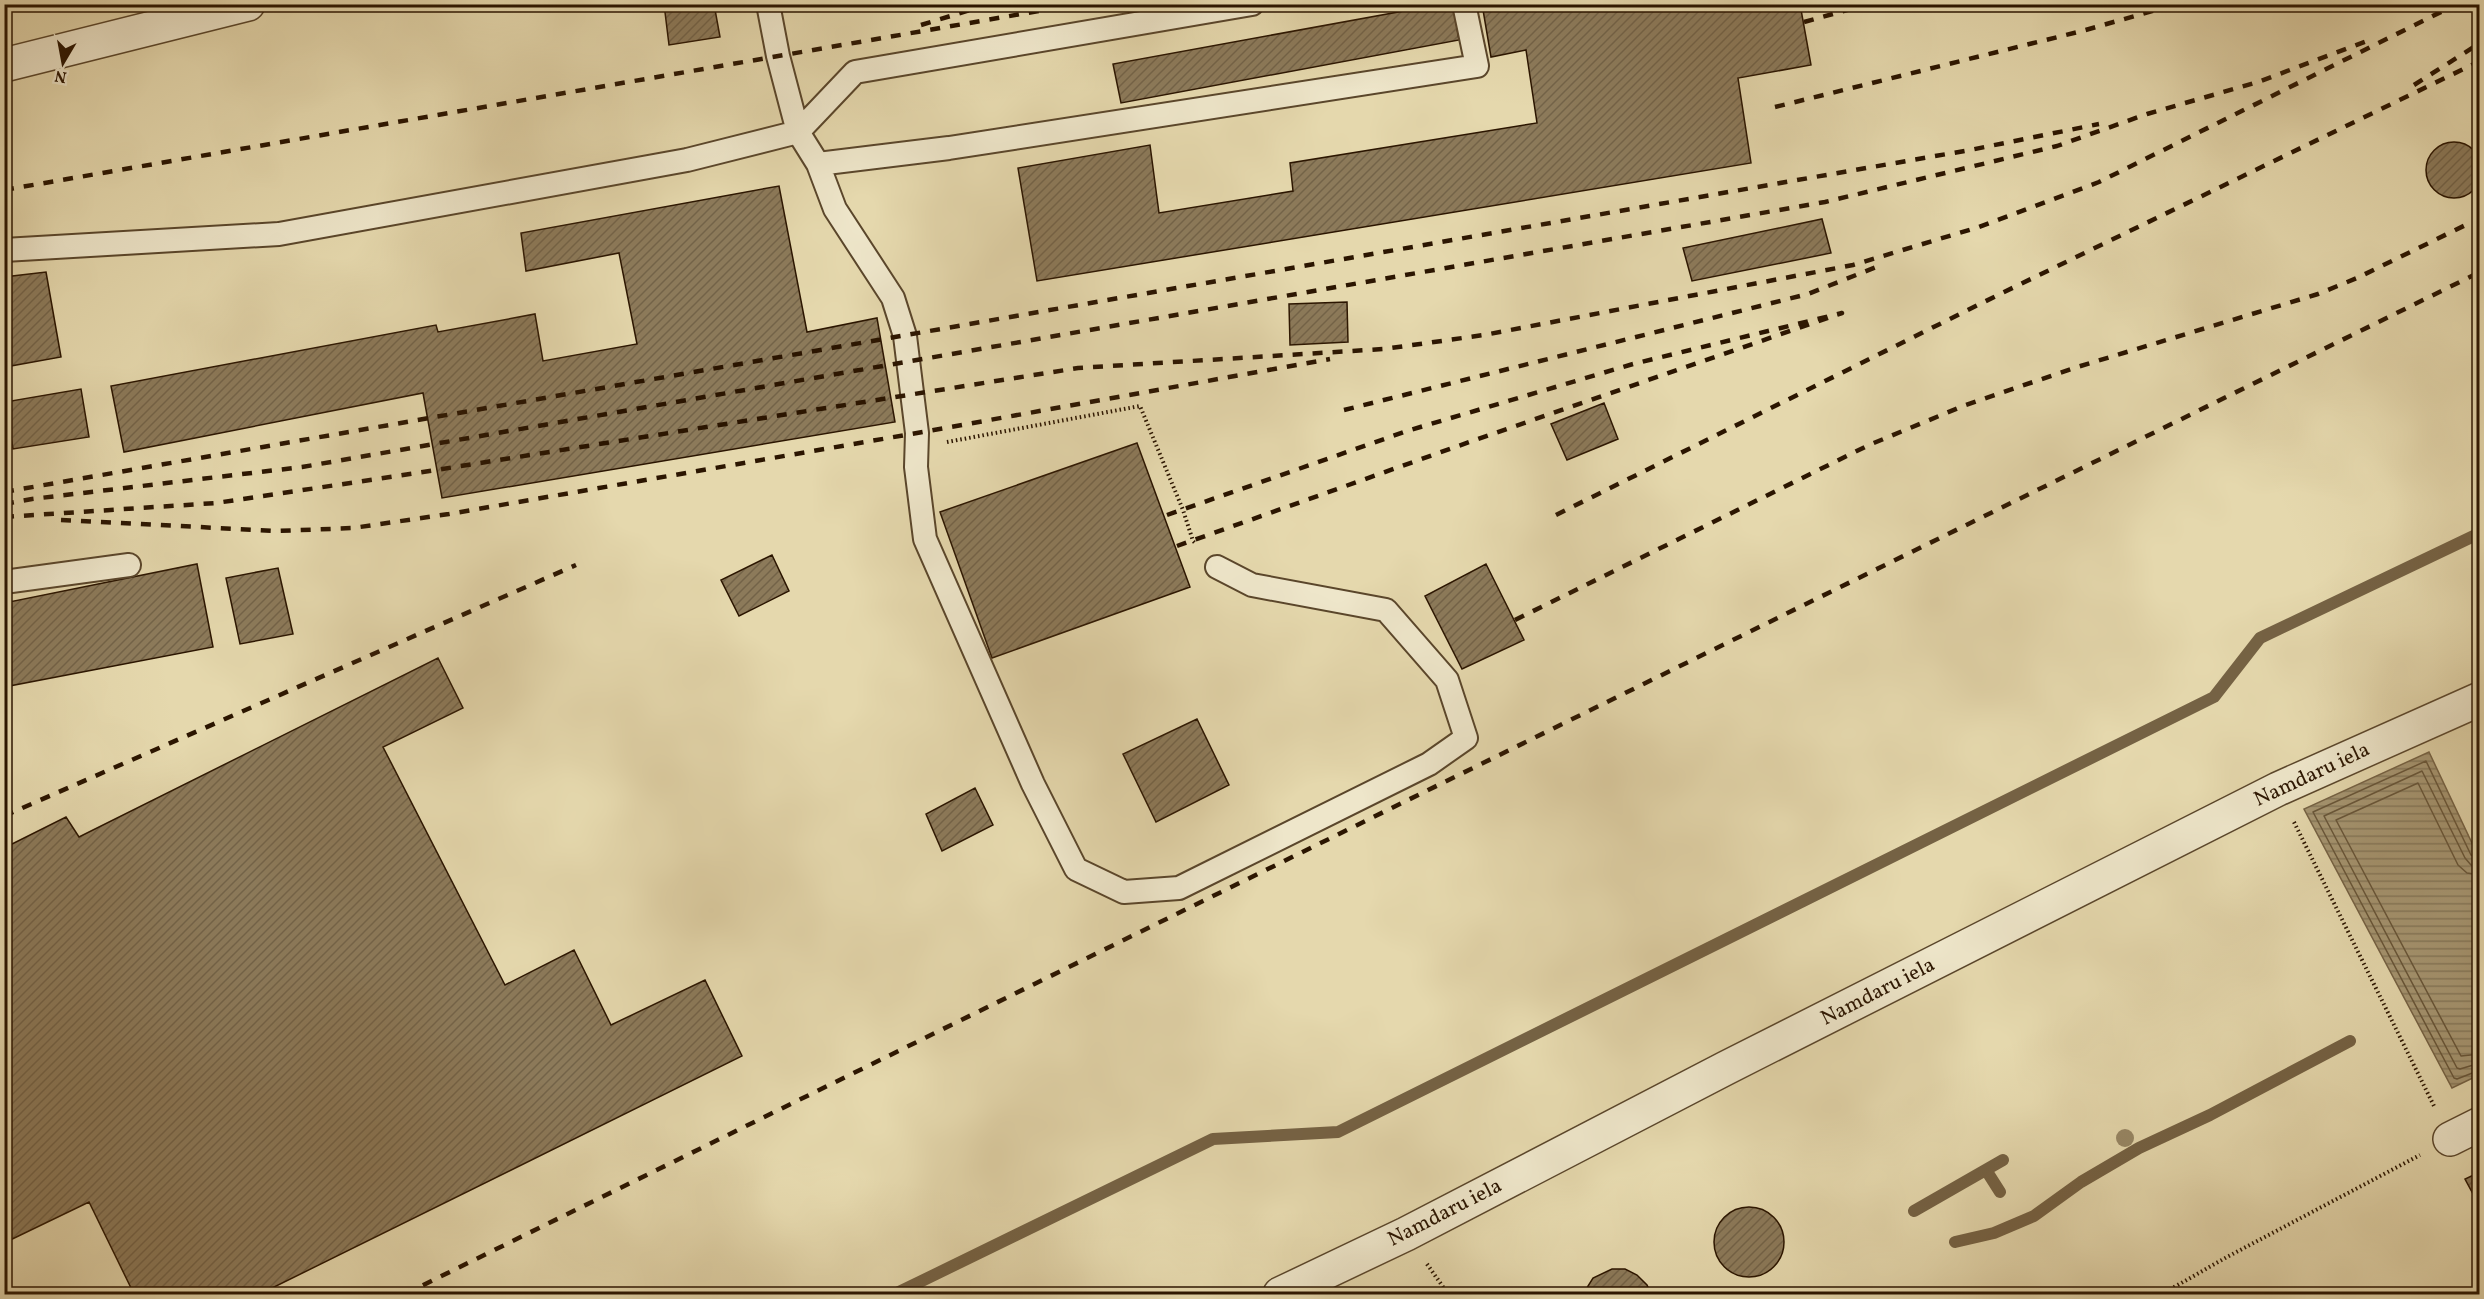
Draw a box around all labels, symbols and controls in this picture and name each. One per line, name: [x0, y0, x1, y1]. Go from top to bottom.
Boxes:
north arrow: [33, 33, 93, 93]
text: N: [53, 64, 68, 88]
street label: Namdaru iela: [2249, 735, 2375, 815]
street label: Namdaru iela: [1816, 951, 1940, 1033]
street label: Namdaru iela: [1383, 1172, 1507, 1254]

